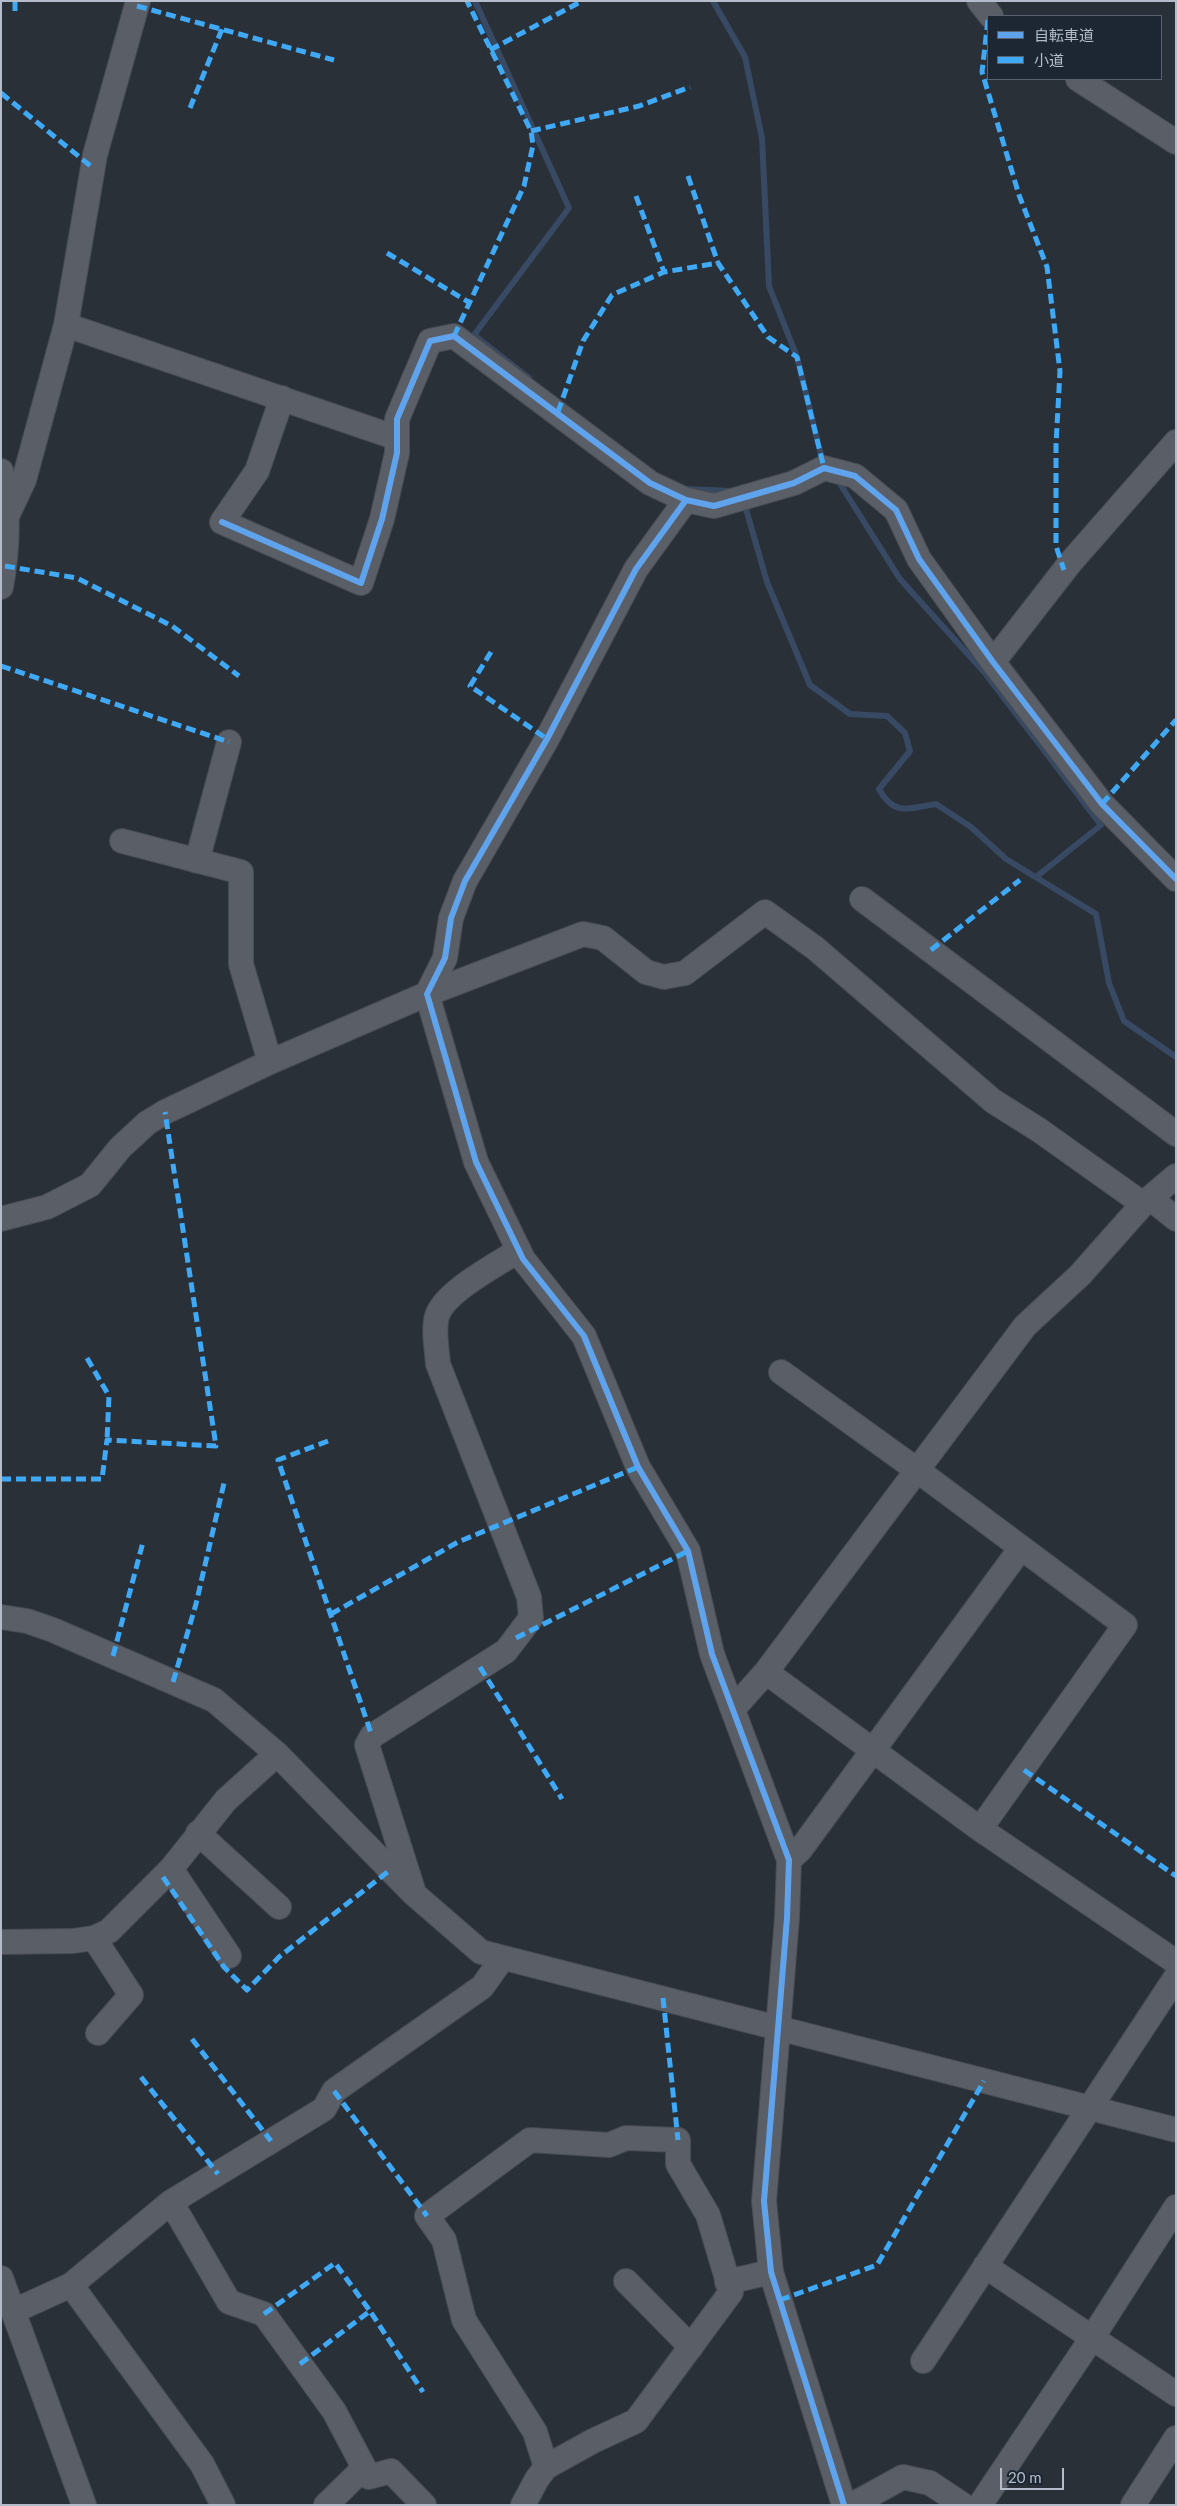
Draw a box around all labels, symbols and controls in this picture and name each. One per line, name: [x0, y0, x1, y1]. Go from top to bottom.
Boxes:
legend: [987, 15, 1162, 80]
text: 自転車道: [1034, 26, 1094, 44]
text: 小道: [1034, 51, 1064, 69]
scale bar: [1002, 2458, 1066, 2490]
text: 20 m: [1008, 2468, 1042, 2486]

